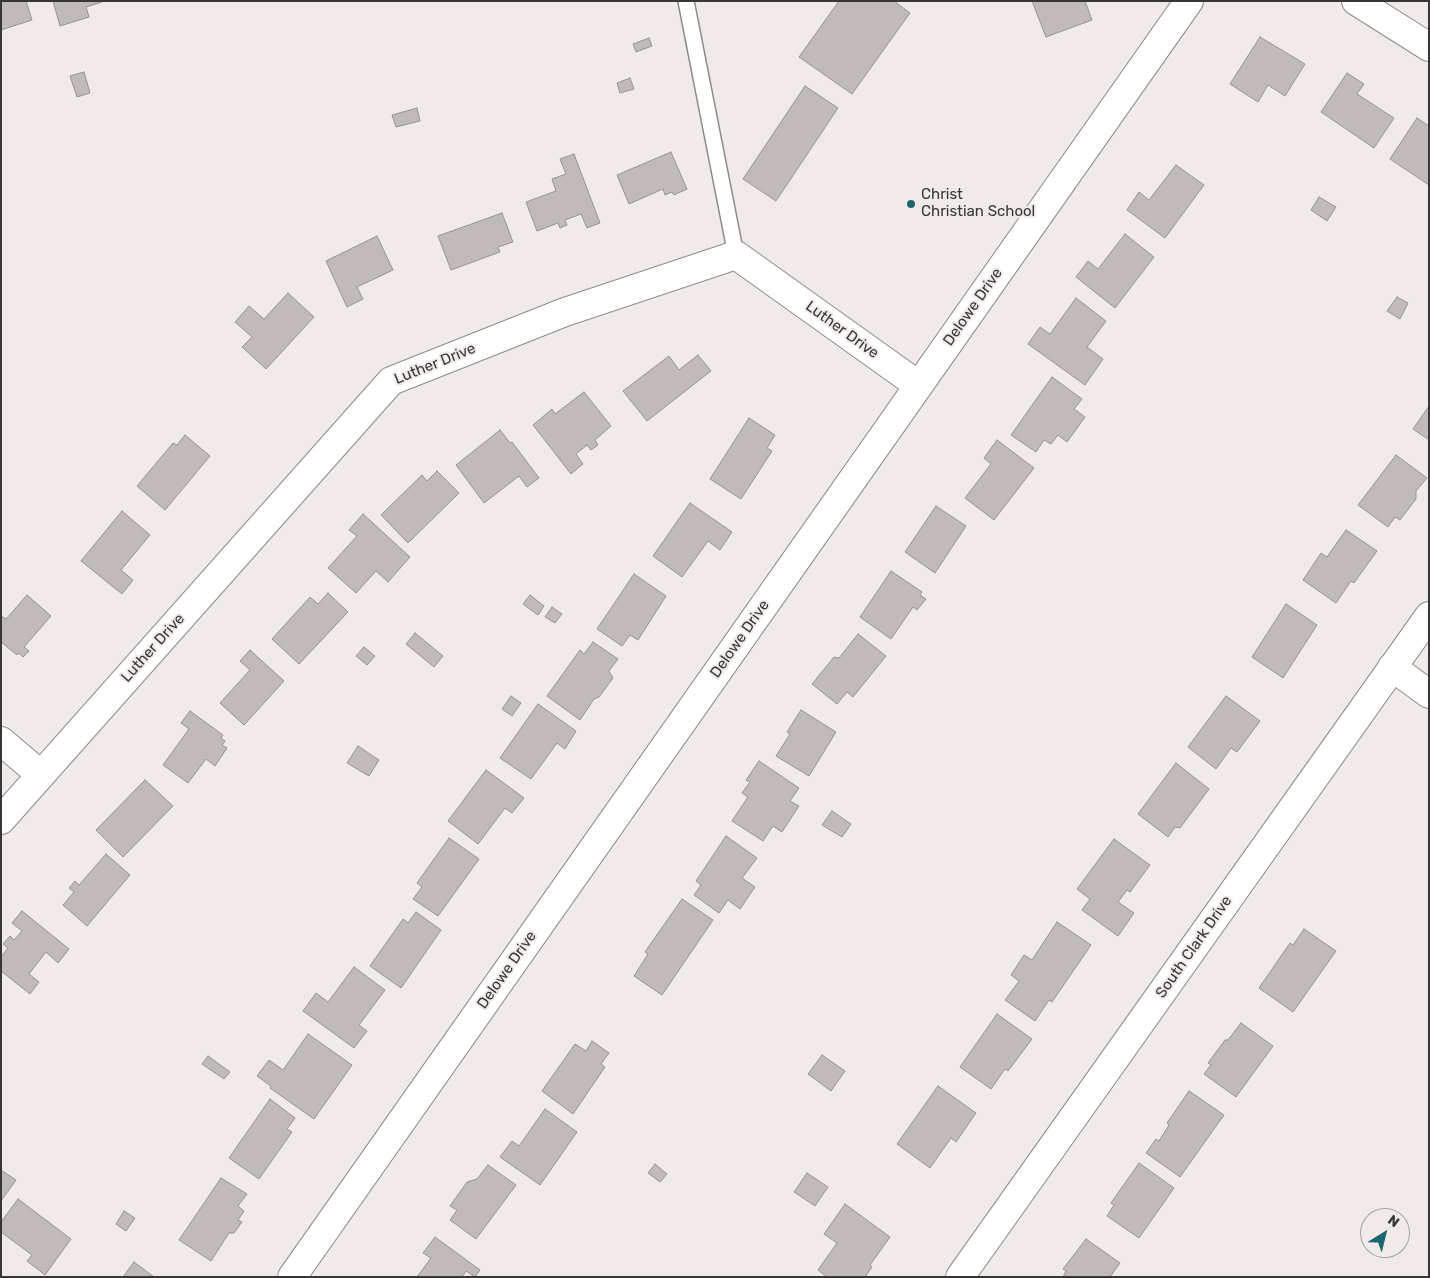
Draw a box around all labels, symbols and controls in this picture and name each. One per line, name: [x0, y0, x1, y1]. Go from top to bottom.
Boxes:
place label: Christ Christian School: [921, 186, 1035, 221]
marker: Christ Christian School: [905, 198, 917, 210]
street label: Delowe Drive: [940, 265, 1006, 349]
street label: Luther Drive: [802, 297, 882, 363]
street label: Luther Drive: [392, 340, 478, 388]
street label: Delowe Drive: [707, 597, 773, 681]
street label: Luther Drive: [118, 610, 188, 686]
street label: South Clark Drive: [1152, 892, 1236, 1002]
street label: Delowe Drive: [474, 928, 540, 1012]
north arrow: [1360, 1208, 1410, 1258]
text: N: [1384, 1211, 1403, 1231]

